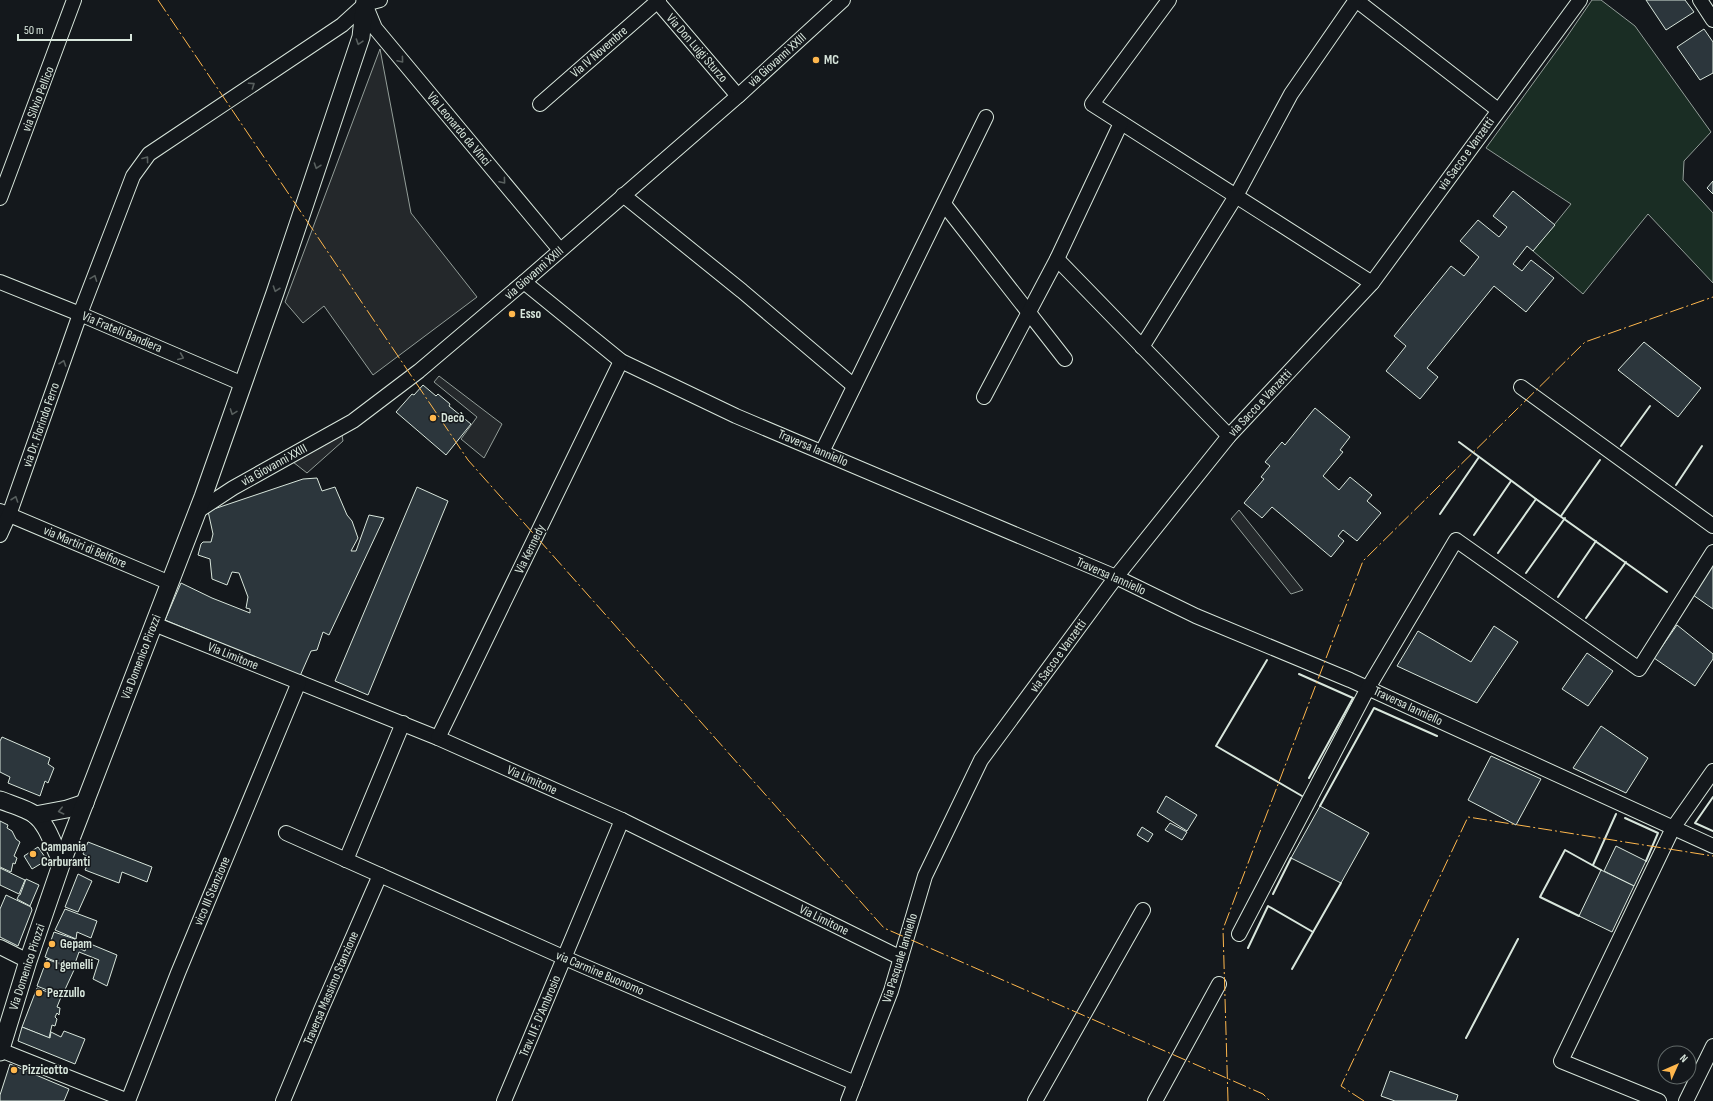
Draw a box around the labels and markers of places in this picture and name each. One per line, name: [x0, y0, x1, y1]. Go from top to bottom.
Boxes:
place label: MC: [824, 52, 839, 68]
marker: MC: [811, 55, 821, 65]
place label: Esso: [520, 306, 542, 322]
marker: Esso: [507, 309, 517, 319]
place label: Decò: [441, 410, 465, 426]
marker: Decò: [428, 413, 438, 423]
place label: Campania Carburanti: [41, 839, 90, 870]
marker: Campania Carburanti: [28, 849, 38, 859]
place label: Gepam: [60, 936, 92, 952]
marker: Gepam: [47, 939, 57, 949]
place label: I gemelli: [55, 957, 93, 973]
marker: I gemelli: [42, 960, 52, 970]
place label: Pezzullo: [47, 985, 85, 1001]
marker: Pezzullo: [34, 988, 44, 998]
place label: Pizzicotto: [22, 1062, 69, 1078]
marker: Pizzicotto: [9, 1065, 19, 1075]

